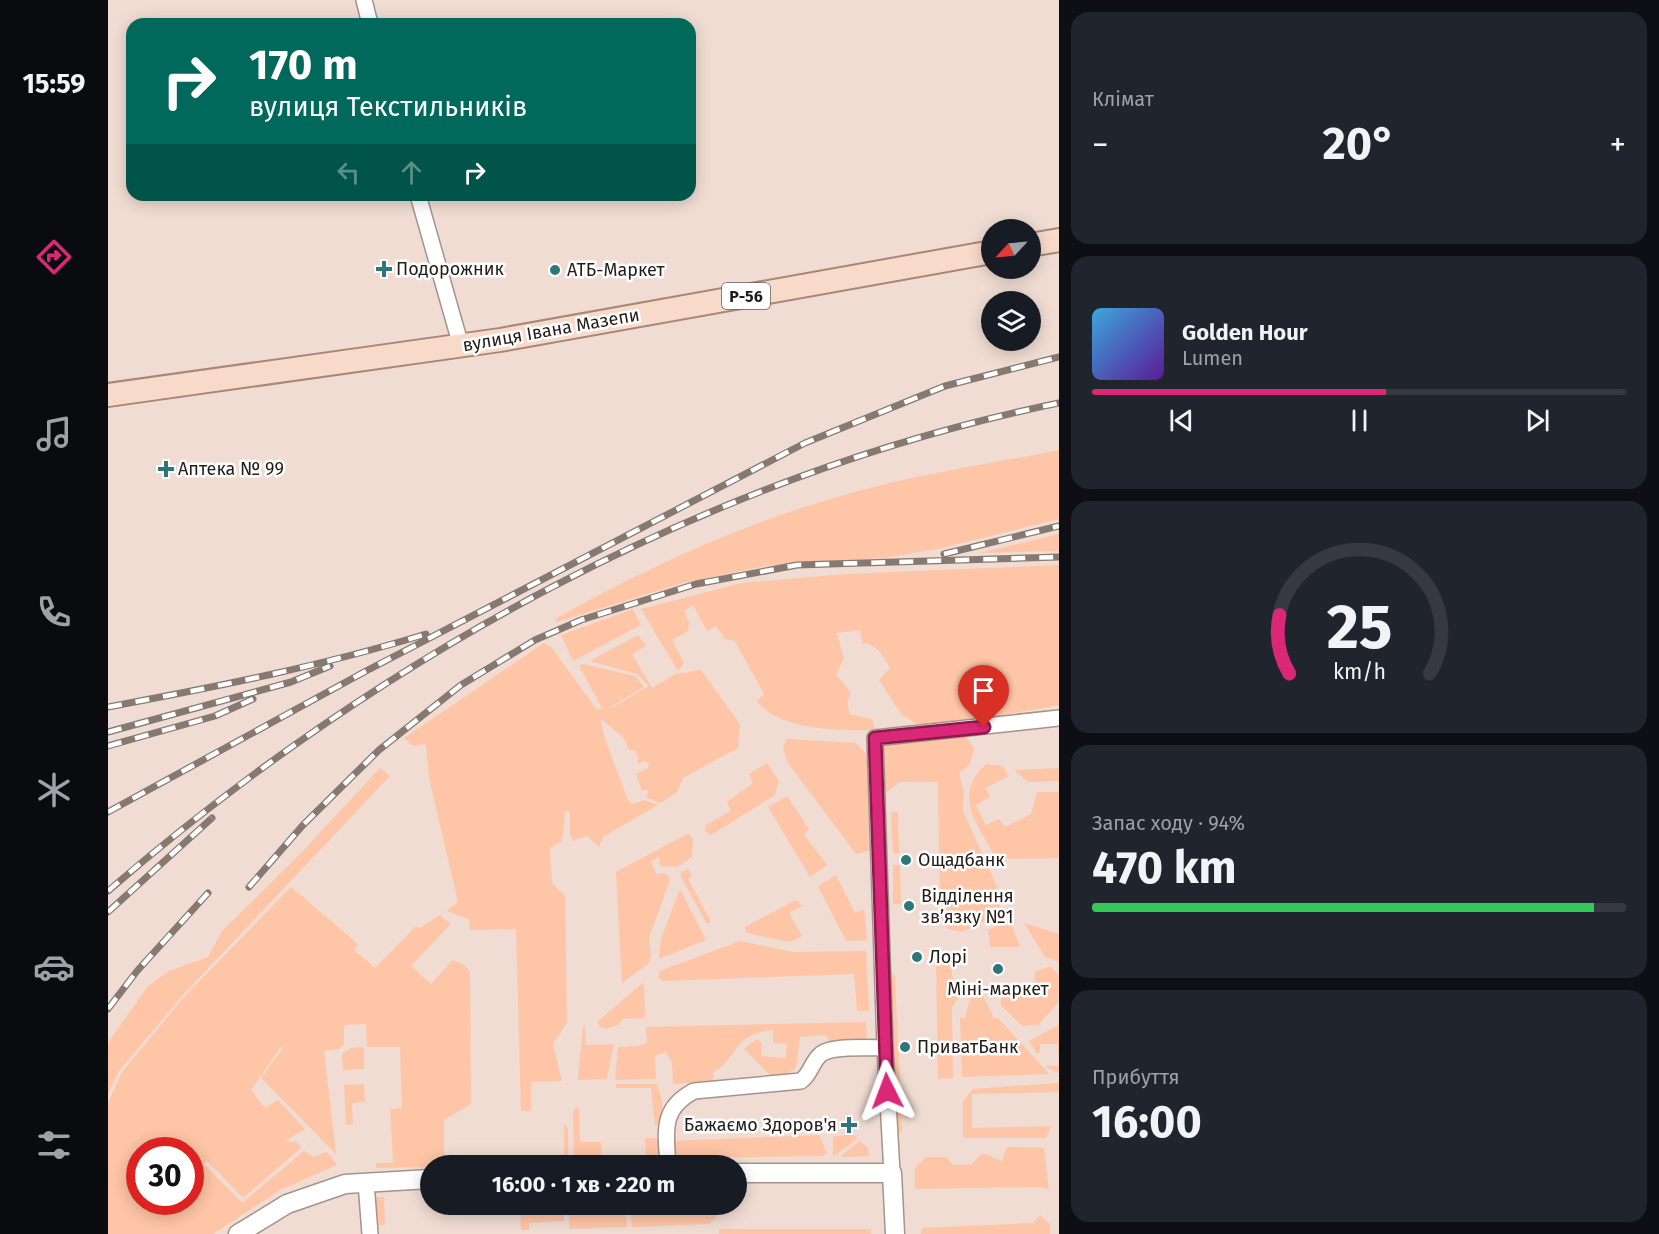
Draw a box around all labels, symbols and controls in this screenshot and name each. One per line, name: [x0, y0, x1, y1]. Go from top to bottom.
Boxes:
text: 170 m: [249, 40, 358, 90]
icon: right: [150, 42, 228, 120]
text: 15:59: [23, 68, 85, 100]
text: Клімат: [1092, 87, 1154, 111]
text: вулиця Текстильників: [249, 91, 527, 123]
text: 20°: [1322, 117, 1396, 171]
text: −: [1092, 125, 1109, 165]
text: +: [1610, 125, 1626, 165]
icon: left: [332, 156, 365, 189]
icon: ahead: [395, 156, 428, 189]
icon: right: [458, 156, 491, 189]
north arrow: [981, 219, 1041, 279]
map controls: [981, 219, 1041, 351]
icon: directions: [33, 236, 75, 278]
place label: Подорожник: [396, 258, 504, 280]
place label: АТБ-Маркет: [567, 259, 665, 281]
marker: Подорожник: [377, 262, 391, 276]
marker: АТБ-Маркет: [548, 263, 562, 277]
road number: Р-56: [722, 283, 770, 309]
button: layers: [981, 291, 1041, 351]
street label: вулиця Івана Мазепи: [461, 304, 641, 356]
text: Golden Hour: [1182, 319, 1308, 346]
text: Lumen: [1182, 346, 1243, 370]
icon: previous: [1165, 404, 1198, 437]
icon: pause: [1343, 404, 1376, 437]
icon: next: [1521, 404, 1554, 437]
icon: music: [33, 413, 75, 455]
place label: Аптека № 99: [178, 458, 284, 480]
marker: Аптека № 99: [159, 462, 173, 476]
text: 25: [1326, 590, 1392, 665]
icon: phone: [33, 591, 75, 633]
text: km/h: [1332, 659, 1386, 685]
pin: [958, 665, 1009, 727]
icon: arrive: [967, 674, 1000, 707]
icon: climate: [33, 769, 75, 811]
text: Запас ходу · 94%: [1092, 811, 1245, 835]
text: 470 km: [1092, 841, 1237, 895]
place label: Ощадбанк: [918, 849, 1005, 871]
marker: Ощадбанк: [899, 853, 913, 867]
place label: Відділення зв’язку №1: [921, 885, 1014, 928]
marker: Відділення зв’язку №1: [902, 899, 916, 913]
icon: car: [33, 946, 75, 988]
place label: Лорі: [929, 946, 967, 968]
marker: Лорі: [910, 950, 924, 964]
marker: Міні-маркет: [991, 962, 1005, 976]
place label: Міні-маркет: [947, 978, 1050, 1000]
place label: ПриватБанк: [917, 1036, 1019, 1058]
marker: ПриватБанк: [898, 1040, 912, 1054]
position arrow: [855, 1059, 919, 1123]
text: Прибуття: [1092, 1065, 1180, 1089]
text: 16:00: [1092, 1095, 1202, 1149]
place label: Бажаємо Здоров'я: [684, 1114, 837, 1136]
marker: Бажаємо Здоров'я: [842, 1118, 856, 1132]
icon: filters: [33, 1124, 75, 1166]
speed limit sign: 30: [126, 1137, 204, 1215]
text: 16:00 · 1 хв · 220 m: [492, 1171, 675, 1198]

